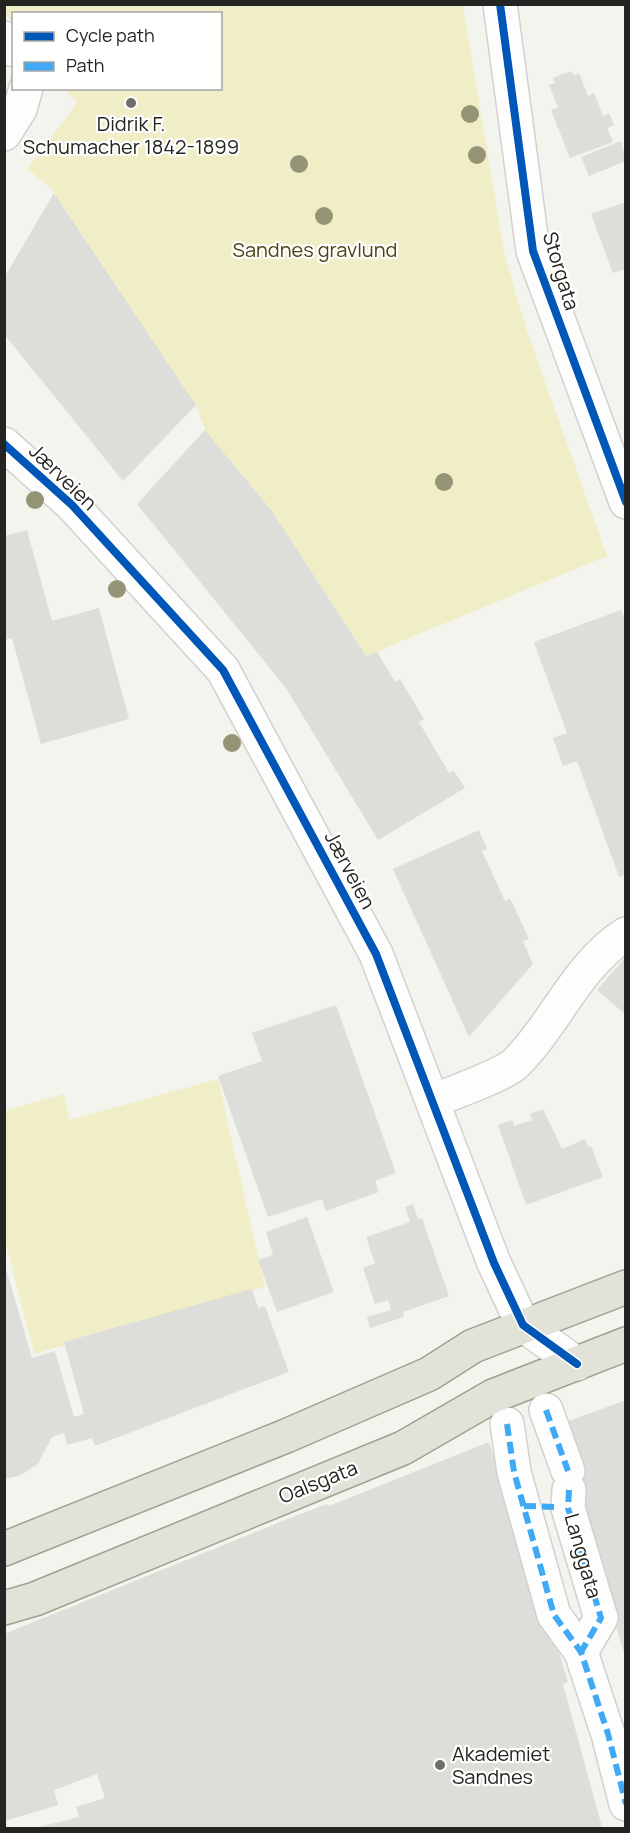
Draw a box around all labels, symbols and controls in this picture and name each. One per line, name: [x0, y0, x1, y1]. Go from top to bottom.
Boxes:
legend: [12, 12, 222, 90]
text: Cycle path: [66, 23, 155, 47]
text: Path: [66, 53, 104, 77]
marker: Didrik F. Schumacher 1842-1899: [124, 96, 138, 110]
place label: Didrik F. Schumacher 1842-1899: [23, 110, 239, 160]
street label: Storgata: [537, 228, 586, 313]
park label: Sandnes gravlund: [233, 236, 397, 263]
street label: Jærveien: [23, 438, 103, 516]
street label: Jærveien: [319, 826, 382, 914]
street label: Oalsgata: [274, 1454, 361, 1510]
street label: Langgata: [558, 1510, 608, 1601]
place label: Akademiet Sandnes: [452, 1740, 550, 1790]
marker: Akademiet Sandnes: [433, 1758, 447, 1772]

